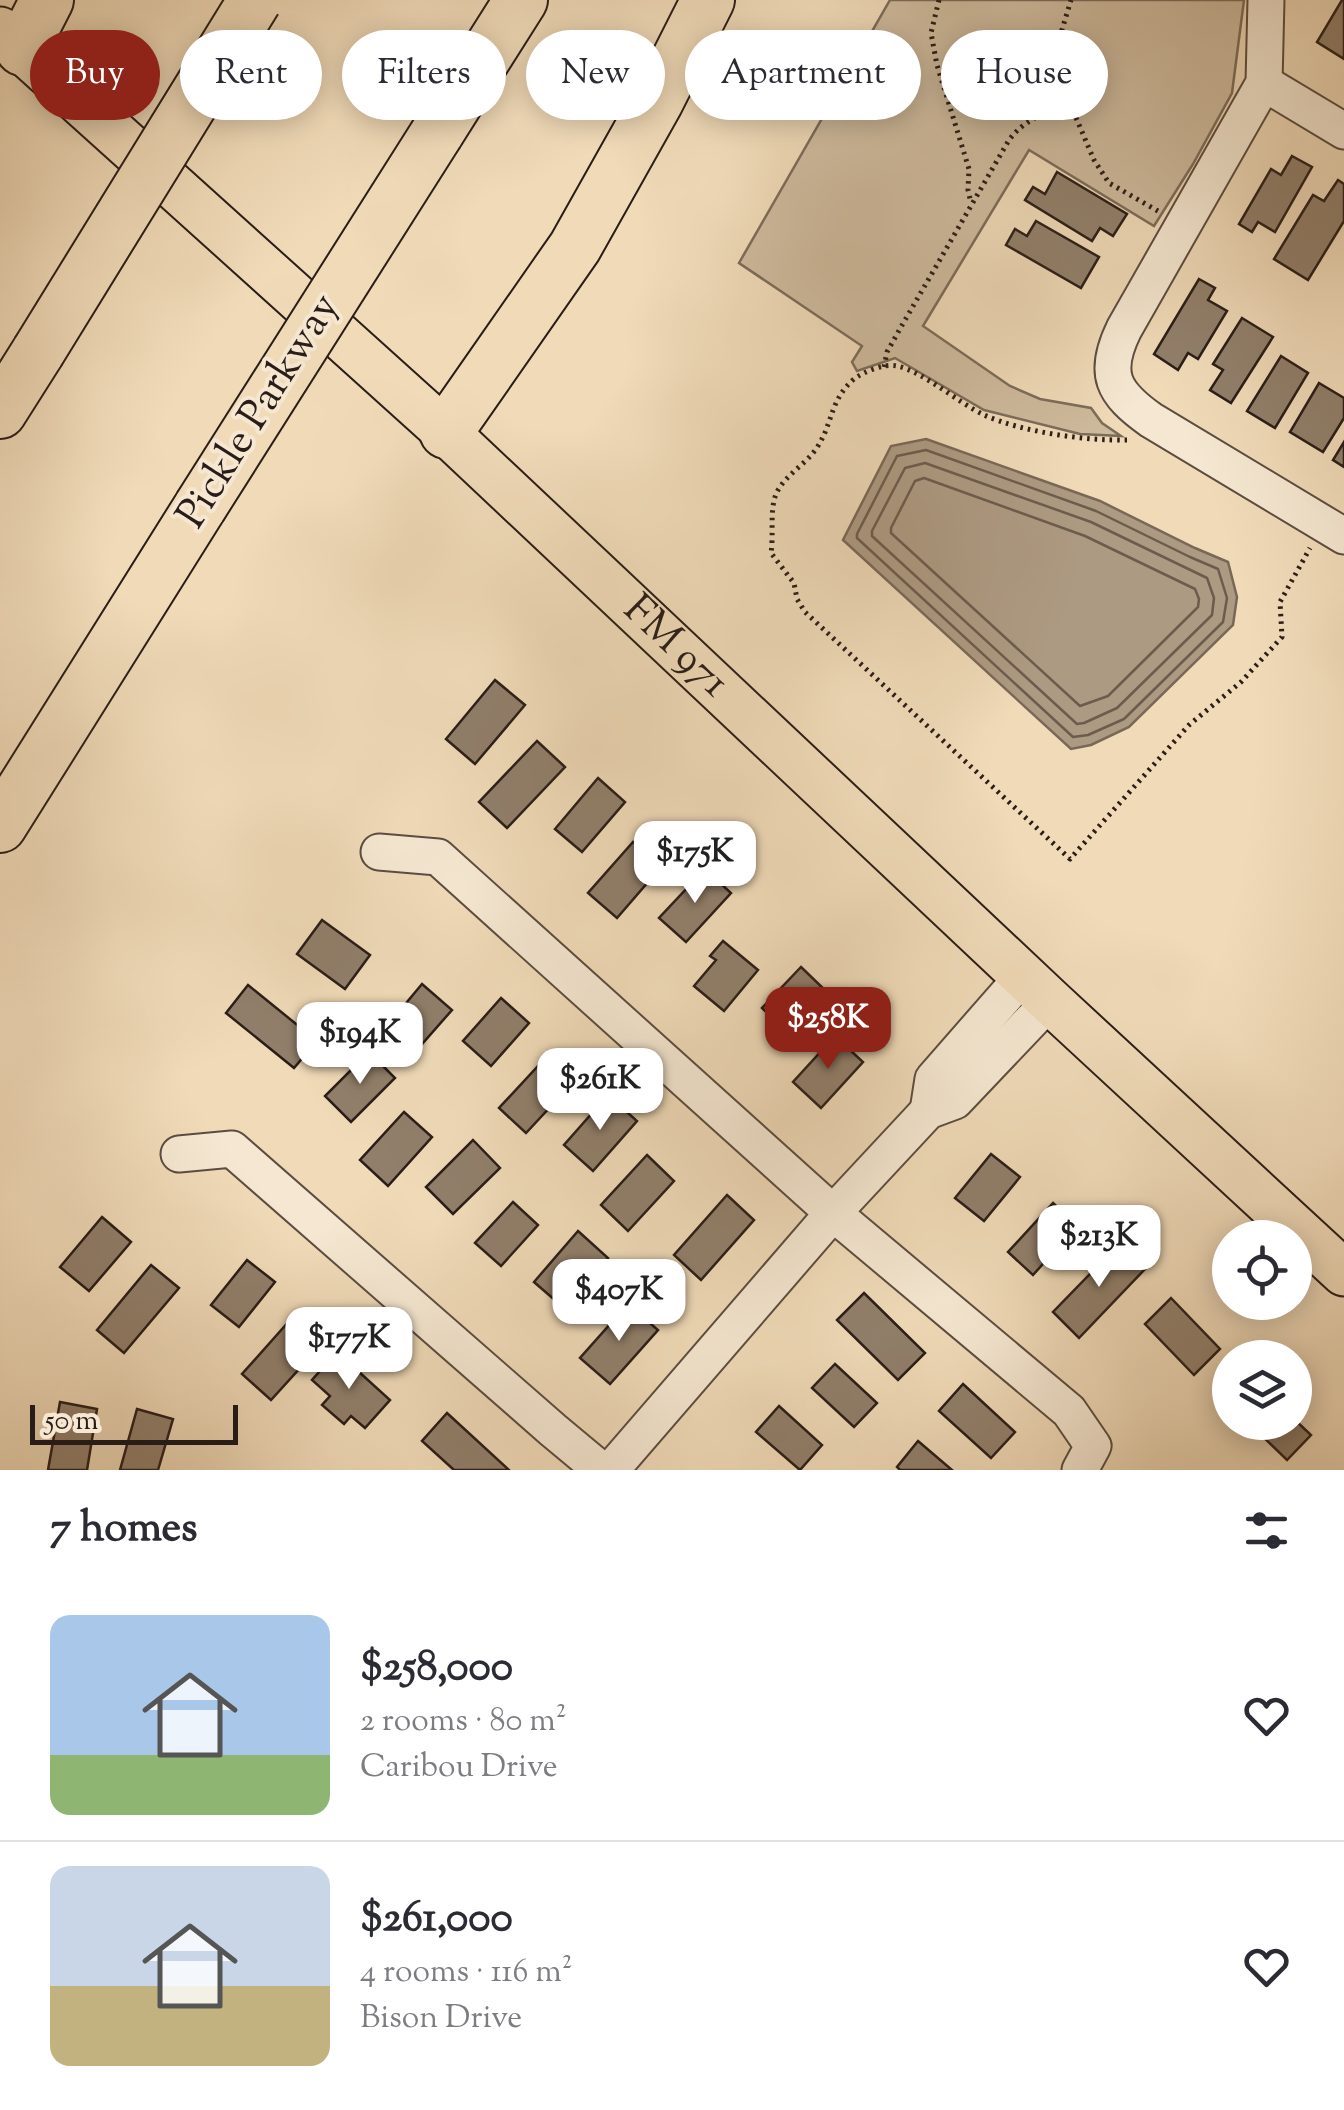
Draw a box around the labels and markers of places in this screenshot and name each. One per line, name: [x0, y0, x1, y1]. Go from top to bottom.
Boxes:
pin: $175K: [625, 821, 765, 906]
pin: $258K: [758, 987, 898, 1072]
pin: $194K: [290, 1002, 430, 1087]
pin: $261K: [530, 1048, 670, 1133]
pin: $213K: [1029, 1205, 1169, 1290]
pin: $407K: [549, 1259, 689, 1344]
pin: $177K: [279, 1307, 419, 1392]

